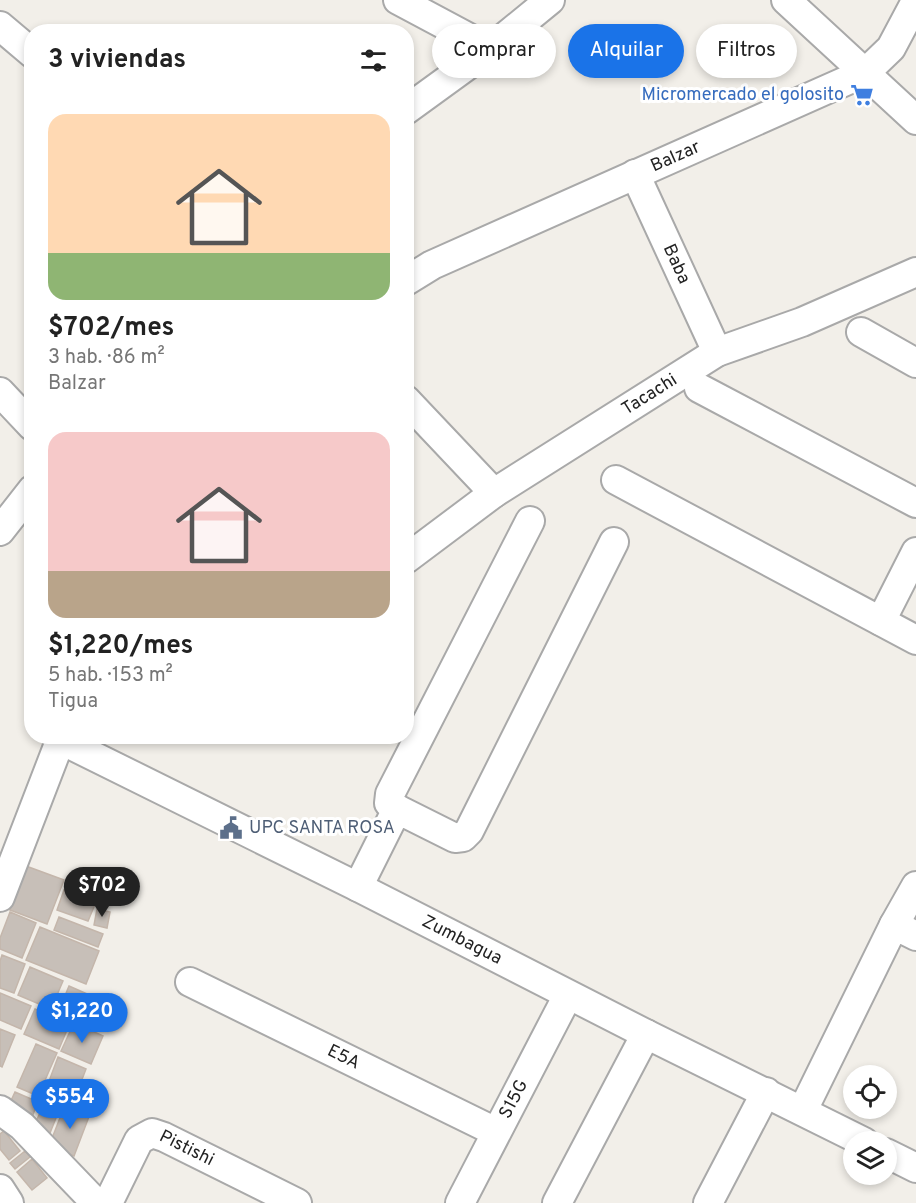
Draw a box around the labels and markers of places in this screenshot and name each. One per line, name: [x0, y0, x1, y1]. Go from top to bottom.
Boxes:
supermarket icon: Micromercado el golosito: [849, 82, 875, 108]
place label: Micromercado el golosito: [642, 84, 844, 107]
public building icon: UPC SANTA ROSA: [218, 815, 244, 841]
place label: UPC SANTA ROSA: [249, 817, 395, 840]
pin: $702: [66, 867, 138, 918]
pin: $1,220: [33, 993, 131, 1044]
pin: $554: [34, 1079, 106, 1130]

